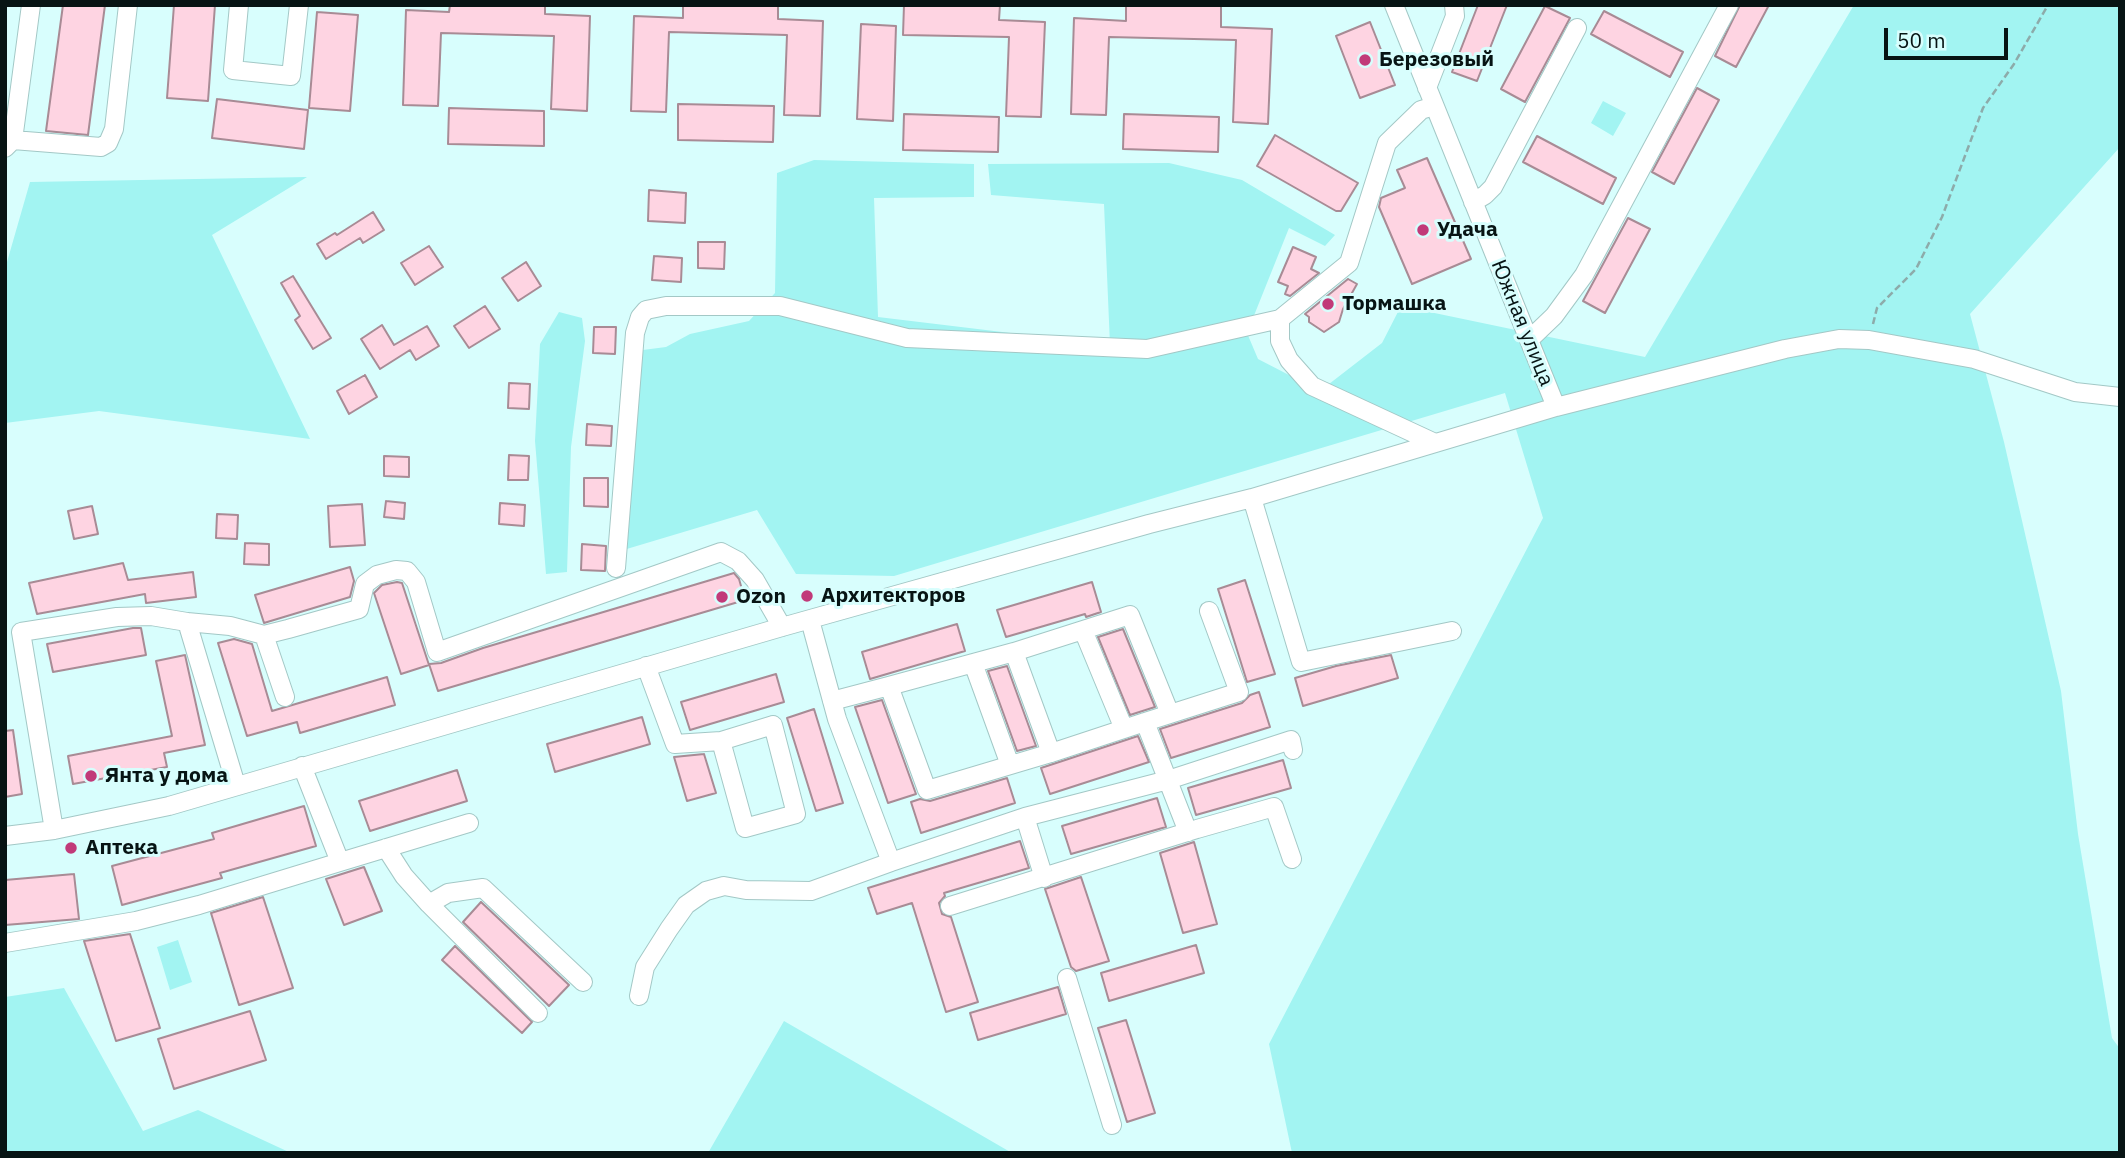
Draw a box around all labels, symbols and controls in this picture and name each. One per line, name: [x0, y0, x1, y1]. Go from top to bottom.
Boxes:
scale bar: [1887, 14, 2011, 58]
text: 50 m: [1897, 26, 1946, 54]
place label: Березовый: [1379, 47, 1494, 73]
marker: Березовый: [1357, 52, 1373, 68]
place label: Удача: [1437, 217, 1498, 243]
marker: Удача: [1415, 222, 1431, 238]
street label: Южная улица: [1485, 256, 1559, 390]
place label: Тормашка: [1342, 291, 1446, 317]
marker: Тормашка: [1320, 296, 1336, 312]
place label: Архитекторов: [821, 583, 966, 609]
place label: Ozon: [736, 584, 786, 610]
marker: Архитекторов: [799, 588, 815, 604]
marker: Ozon: [714, 589, 730, 605]
place label: Янта у дома: [105, 763, 228, 789]
marker: Янта у дома: [83, 768, 99, 784]
place label: Аптека: [85, 835, 158, 861]
marker: Аптека: [63, 840, 79, 856]

